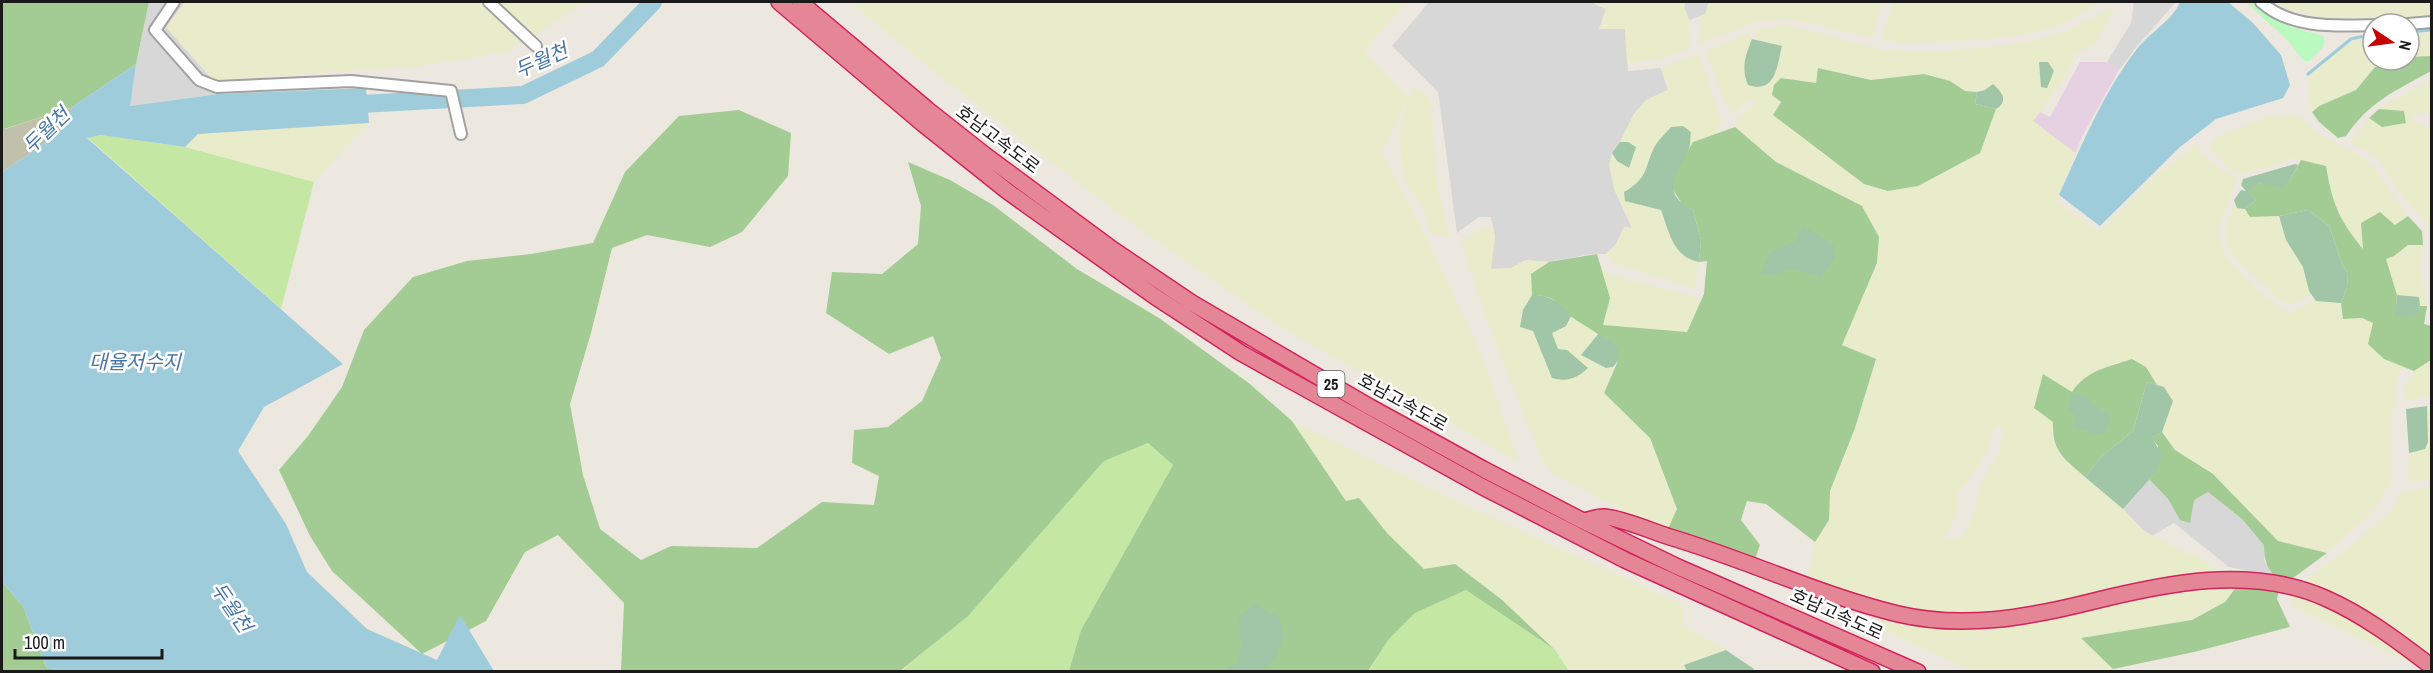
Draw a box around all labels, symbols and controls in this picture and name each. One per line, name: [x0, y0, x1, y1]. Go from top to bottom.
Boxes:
north arrow: [2361, 12, 2421, 72]
water label: 두월천: [510, 35, 574, 84]
text: N: [2394, 38, 2417, 52]
water label: 두월천: [17, 99, 77, 159]
street label: 호남고속도로: [951, 99, 1045, 179]
water label: 대율저수지: [89, 348, 183, 375]
street label: 호남고속도로: [1353, 367, 1453, 437]
road number: 25: [1318, 371, 1344, 397]
water label: 두월천: [205, 577, 260, 640]
street label: 호남고속도로: [1787, 582, 1887, 646]
scale bar: [15, 622, 162, 660]
text: 100 m: [24, 630, 65, 655]

